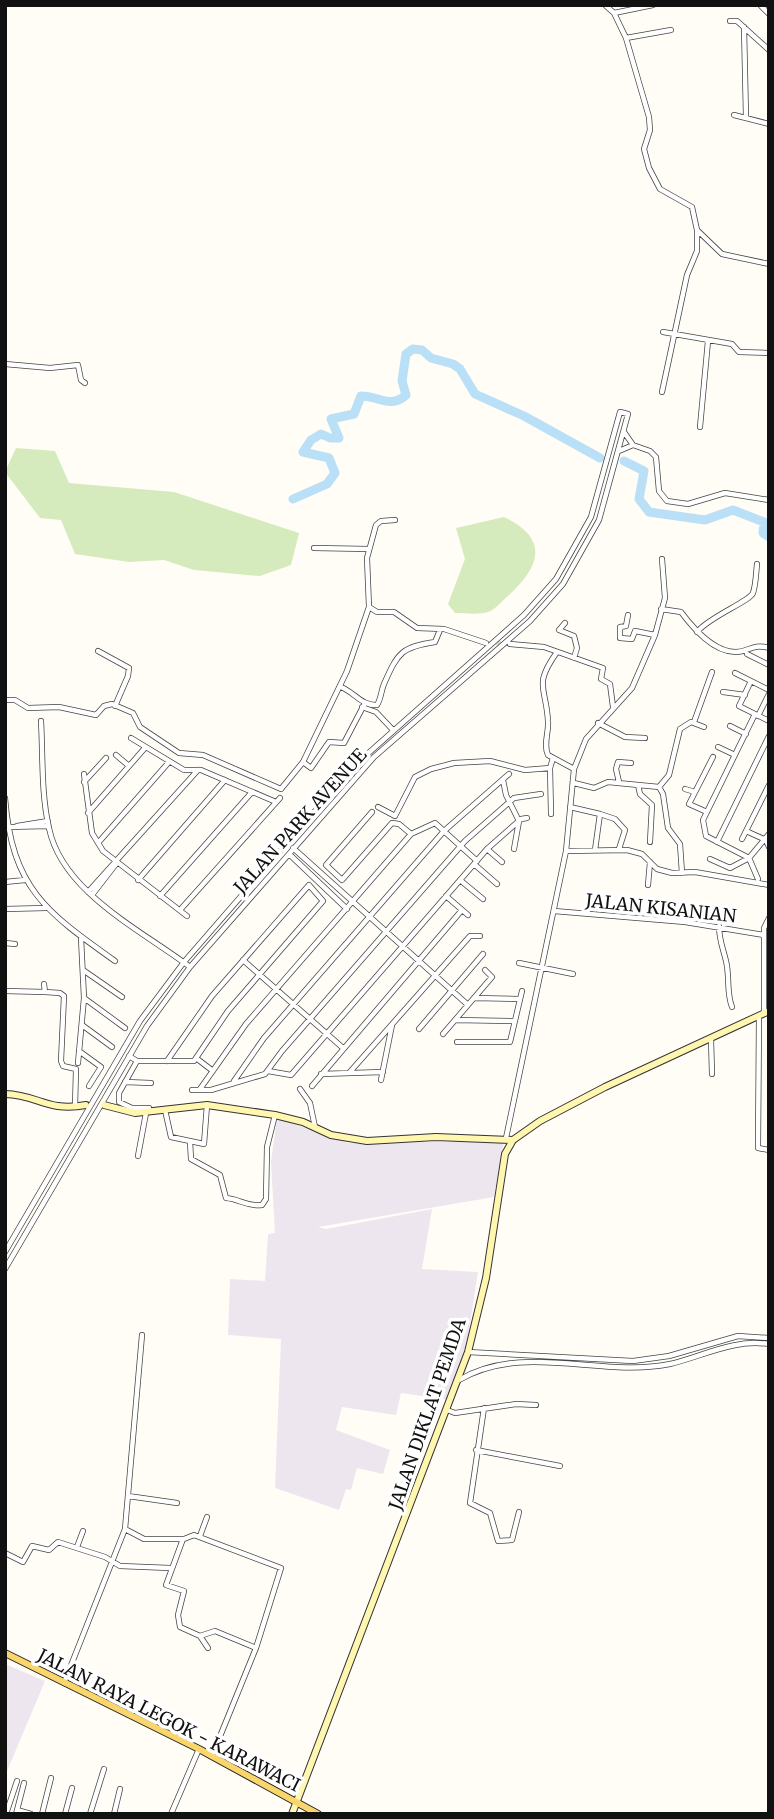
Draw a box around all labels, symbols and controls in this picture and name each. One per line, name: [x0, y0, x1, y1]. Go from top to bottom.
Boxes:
street label: JALAN PARK AVENUE: [228, 743, 372, 899]
street label: JALAN KISANIAN: [583, 889, 738, 927]
street label: JALAN DIKLAT PEMDA: [383, 1315, 471, 1514]
street label: JALAN RAYA LEGOK - KARAWACI: [33, 1643, 304, 1796]

